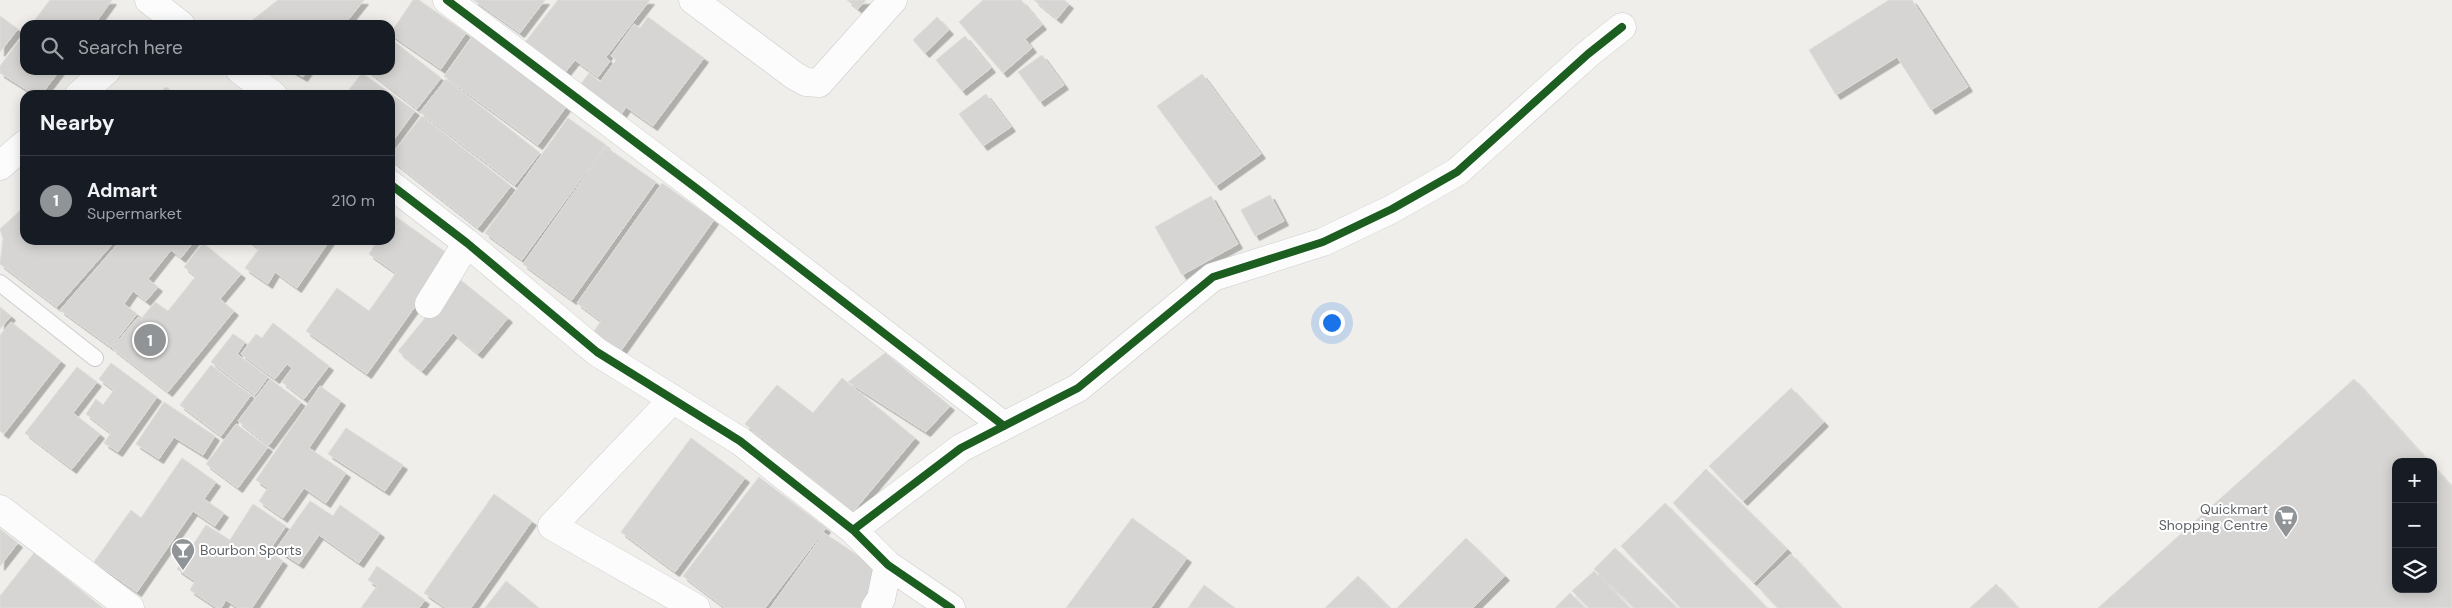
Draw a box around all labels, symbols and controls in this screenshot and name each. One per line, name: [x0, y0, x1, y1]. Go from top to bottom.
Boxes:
search box: [20, 20, 395, 75]
icon: search: [38, 34, 66, 62]
text: Search here: [78, 35, 183, 60]
text: Nearby: [40, 109, 114, 137]
text: Admart: [87, 178, 158, 203]
text: 1: [53, 190, 59, 211]
text: 210 m: [331, 190, 375, 211]
text: Supermarket: [87, 203, 182, 224]
your location: [1319, 310, 1345, 336]
pin: 1: [134, 321, 166, 359]
map controls: [2392, 458, 2437, 593]
button: +: [2392, 458, 2437, 503]
place label: Quickmart Shopping Centre: [2159, 500, 2268, 534]
button: −: [2392, 503, 2437, 548]
supermarket icon: Quickmart Shopping Centre: [2273, 504, 2299, 538]
bar icon: Bourbon Sports: [170, 537, 196, 571]
place label: Bourbon Sports: [200, 541, 302, 559]
button: layers: [2392, 548, 2437, 593]

